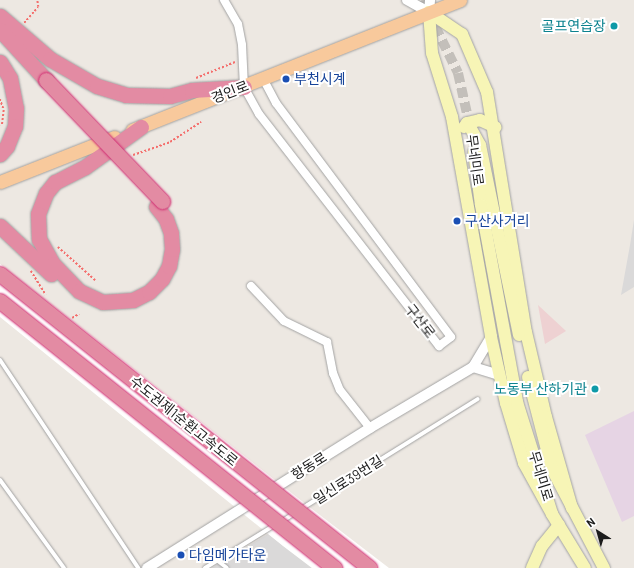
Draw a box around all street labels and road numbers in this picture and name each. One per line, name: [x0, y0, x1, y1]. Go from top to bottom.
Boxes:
street label: 경인로: [209, 77, 251, 107]
street label: 무네미로: [463, 133, 487, 187]
street label: 구산로: [401, 301, 439, 341]
street label: 수도권제1순환고속도로: [127, 372, 241, 470]
street label: 항동로: [288, 449, 330, 483]
street label: 무네미로: [525, 449, 557, 503]
street label: 일신로39번길: [310, 452, 386, 508]

